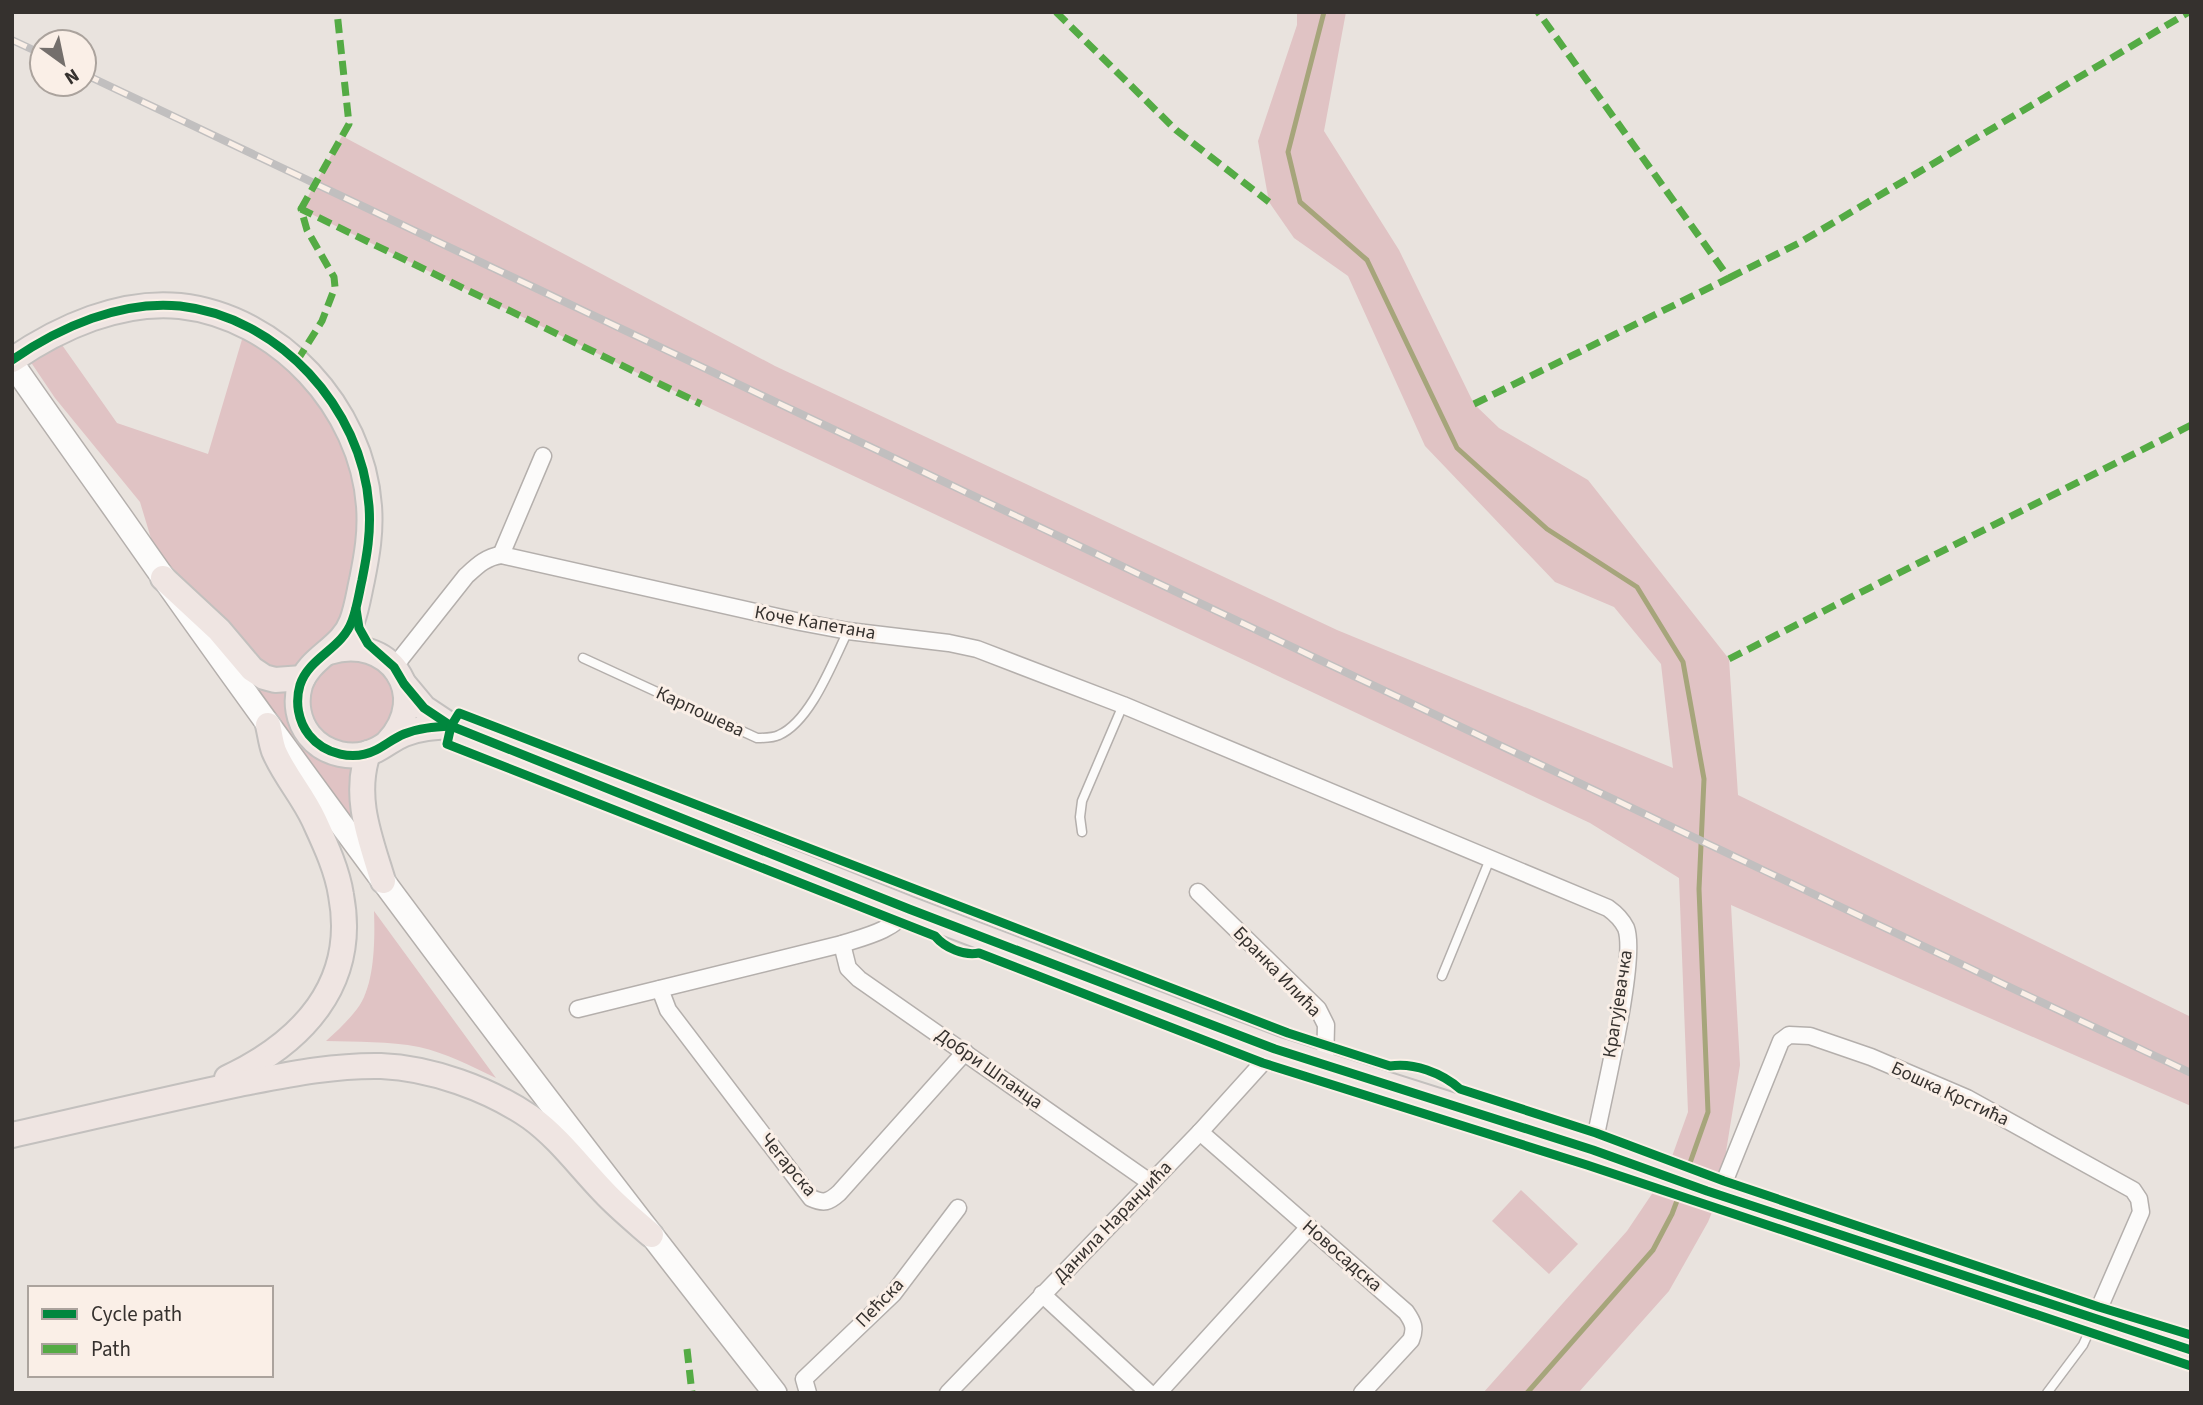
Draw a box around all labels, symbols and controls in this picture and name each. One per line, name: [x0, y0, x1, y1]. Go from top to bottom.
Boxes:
north arrow: [28, 28, 98, 98]
text: N: [59, 61, 84, 91]
street label: Коче Капетана: [752, 599, 878, 647]
street label: Карпошева: [651, 680, 749, 744]
street label: Бранка Илића: [1227, 920, 1327, 1024]
street label: Крагујевачка: [1596, 948, 1640, 1060]
street label: Добри Шпанца: [930, 1022, 1048, 1116]
street label: Бошка Крстића: [1887, 1055, 2013, 1133]
street label: Чегарска: [753, 1127, 823, 1203]
street label: Данила Наранџића: [1048, 1155, 1178, 1289]
street label: Новосадска: [1296, 1214, 1388, 1298]
street label: Пећска: [850, 1272, 910, 1334]
legend: [28, 1286, 273, 1377]
text: Cycle path: [91, 1299, 182, 1329]
text: Path: [91, 1334, 131, 1364]

